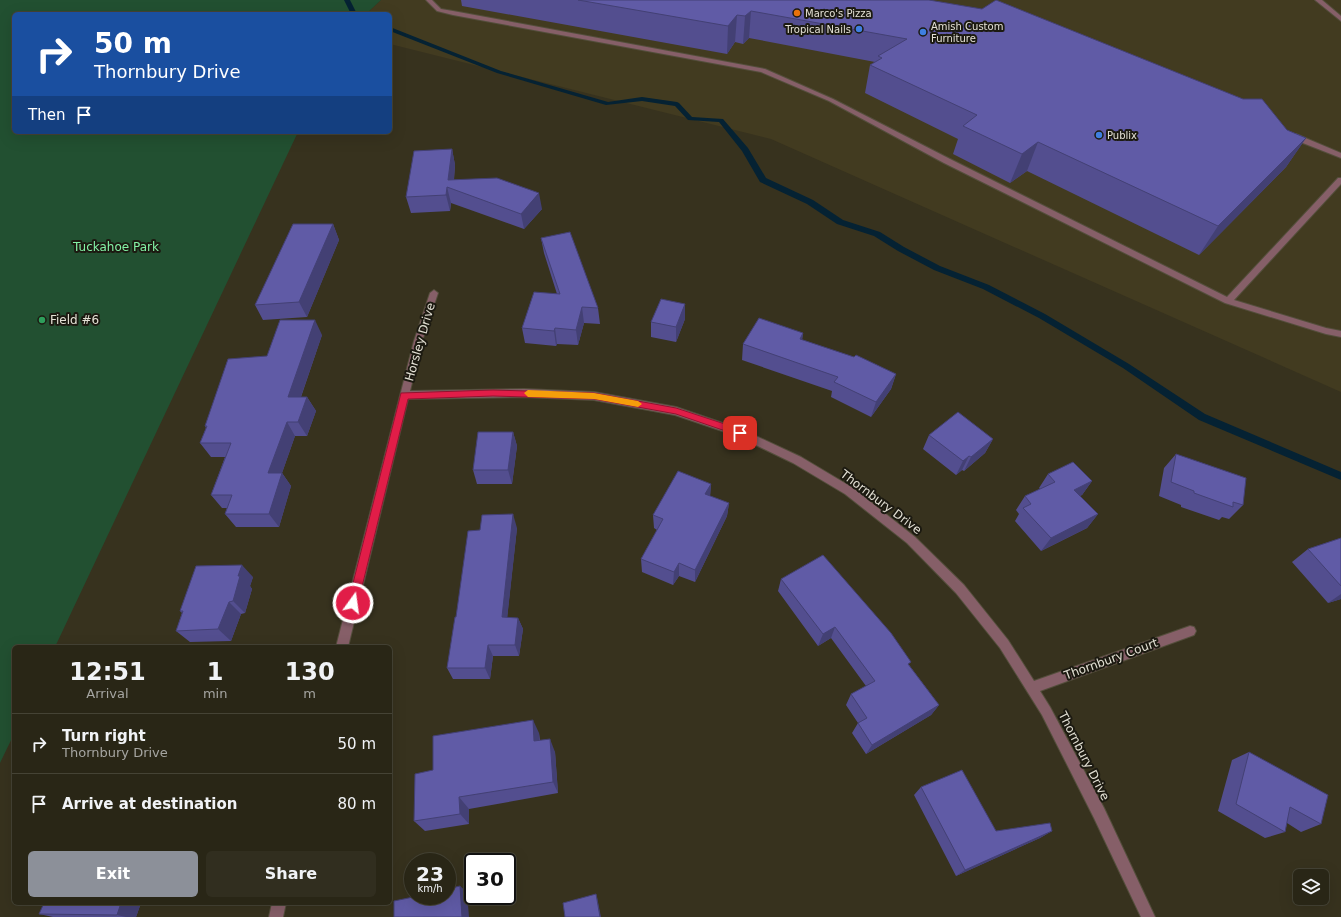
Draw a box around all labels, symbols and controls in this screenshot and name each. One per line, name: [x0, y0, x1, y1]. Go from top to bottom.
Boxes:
marker: Marco's Pizza: [792, 8, 802, 18]
place label: Marco's Pizza: [805, 8, 872, 19]
place label: Amish Custom Furniture: [931, 21, 1003, 44]
place label: Tropical Nails: [784, 24, 851, 35]
marker: Tropical Nails: [854, 24, 864, 34]
text: 50 m: [94, 27, 172, 60]
marker: Amish Custom Furniture: [918, 27, 928, 37]
icon: right: [28, 28, 80, 80]
text: Thornbury Drive: [94, 61, 241, 82]
icon: arrive: [73, 104, 95, 126]
text: Then: [28, 106, 65, 124]
marker: Publix: [1094, 130, 1104, 140]
place label: Publix: [1107, 130, 1137, 141]
park label: Tuckahoe Park: [72, 240, 159, 254]
street label: Horsley Drive: [402, 301, 438, 383]
place label: Field #6: [50, 313, 99, 327]
marker: Field #6: [37, 315, 47, 325]
pin: [723, 416, 757, 450]
icon: arrive: [729, 422, 751, 444]
street label: Thornbury Drive: [837, 466, 924, 537]
position arrow: [332, 582, 374, 624]
street label: Thornbury Court: [1061, 635, 1160, 683]
text: 12:51: [69, 658, 146, 686]
text: 1: [207, 658, 223, 686]
text: 130: [285, 658, 335, 686]
text: Arrival: [86, 686, 129, 701]
text: min: [203, 686, 227, 701]
text: m: [303, 686, 316, 701]
street label: Thornbury Drive: [1055, 708, 1112, 803]
text: Turn right: [62, 727, 146, 745]
icon: right: [28, 733, 50, 755]
text: 50 m: [338, 735, 376, 753]
text: Thornbury Drive: [62, 745, 168, 760]
icon: arrive: [28, 793, 50, 815]
text: Arrive at destination: [62, 795, 237, 813]
text: 80 m: [338, 795, 376, 813]
button: Exit: [28, 851, 198, 897]
button: Share: [206, 851, 376, 897]
speed limit sign: 30: [464, 853, 516, 905]
text: 23: [416, 862, 444, 886]
map controls: [1293, 869, 1329, 905]
button: layers: [1293, 869, 1329, 905]
text: km/h: [417, 883, 443, 894]

